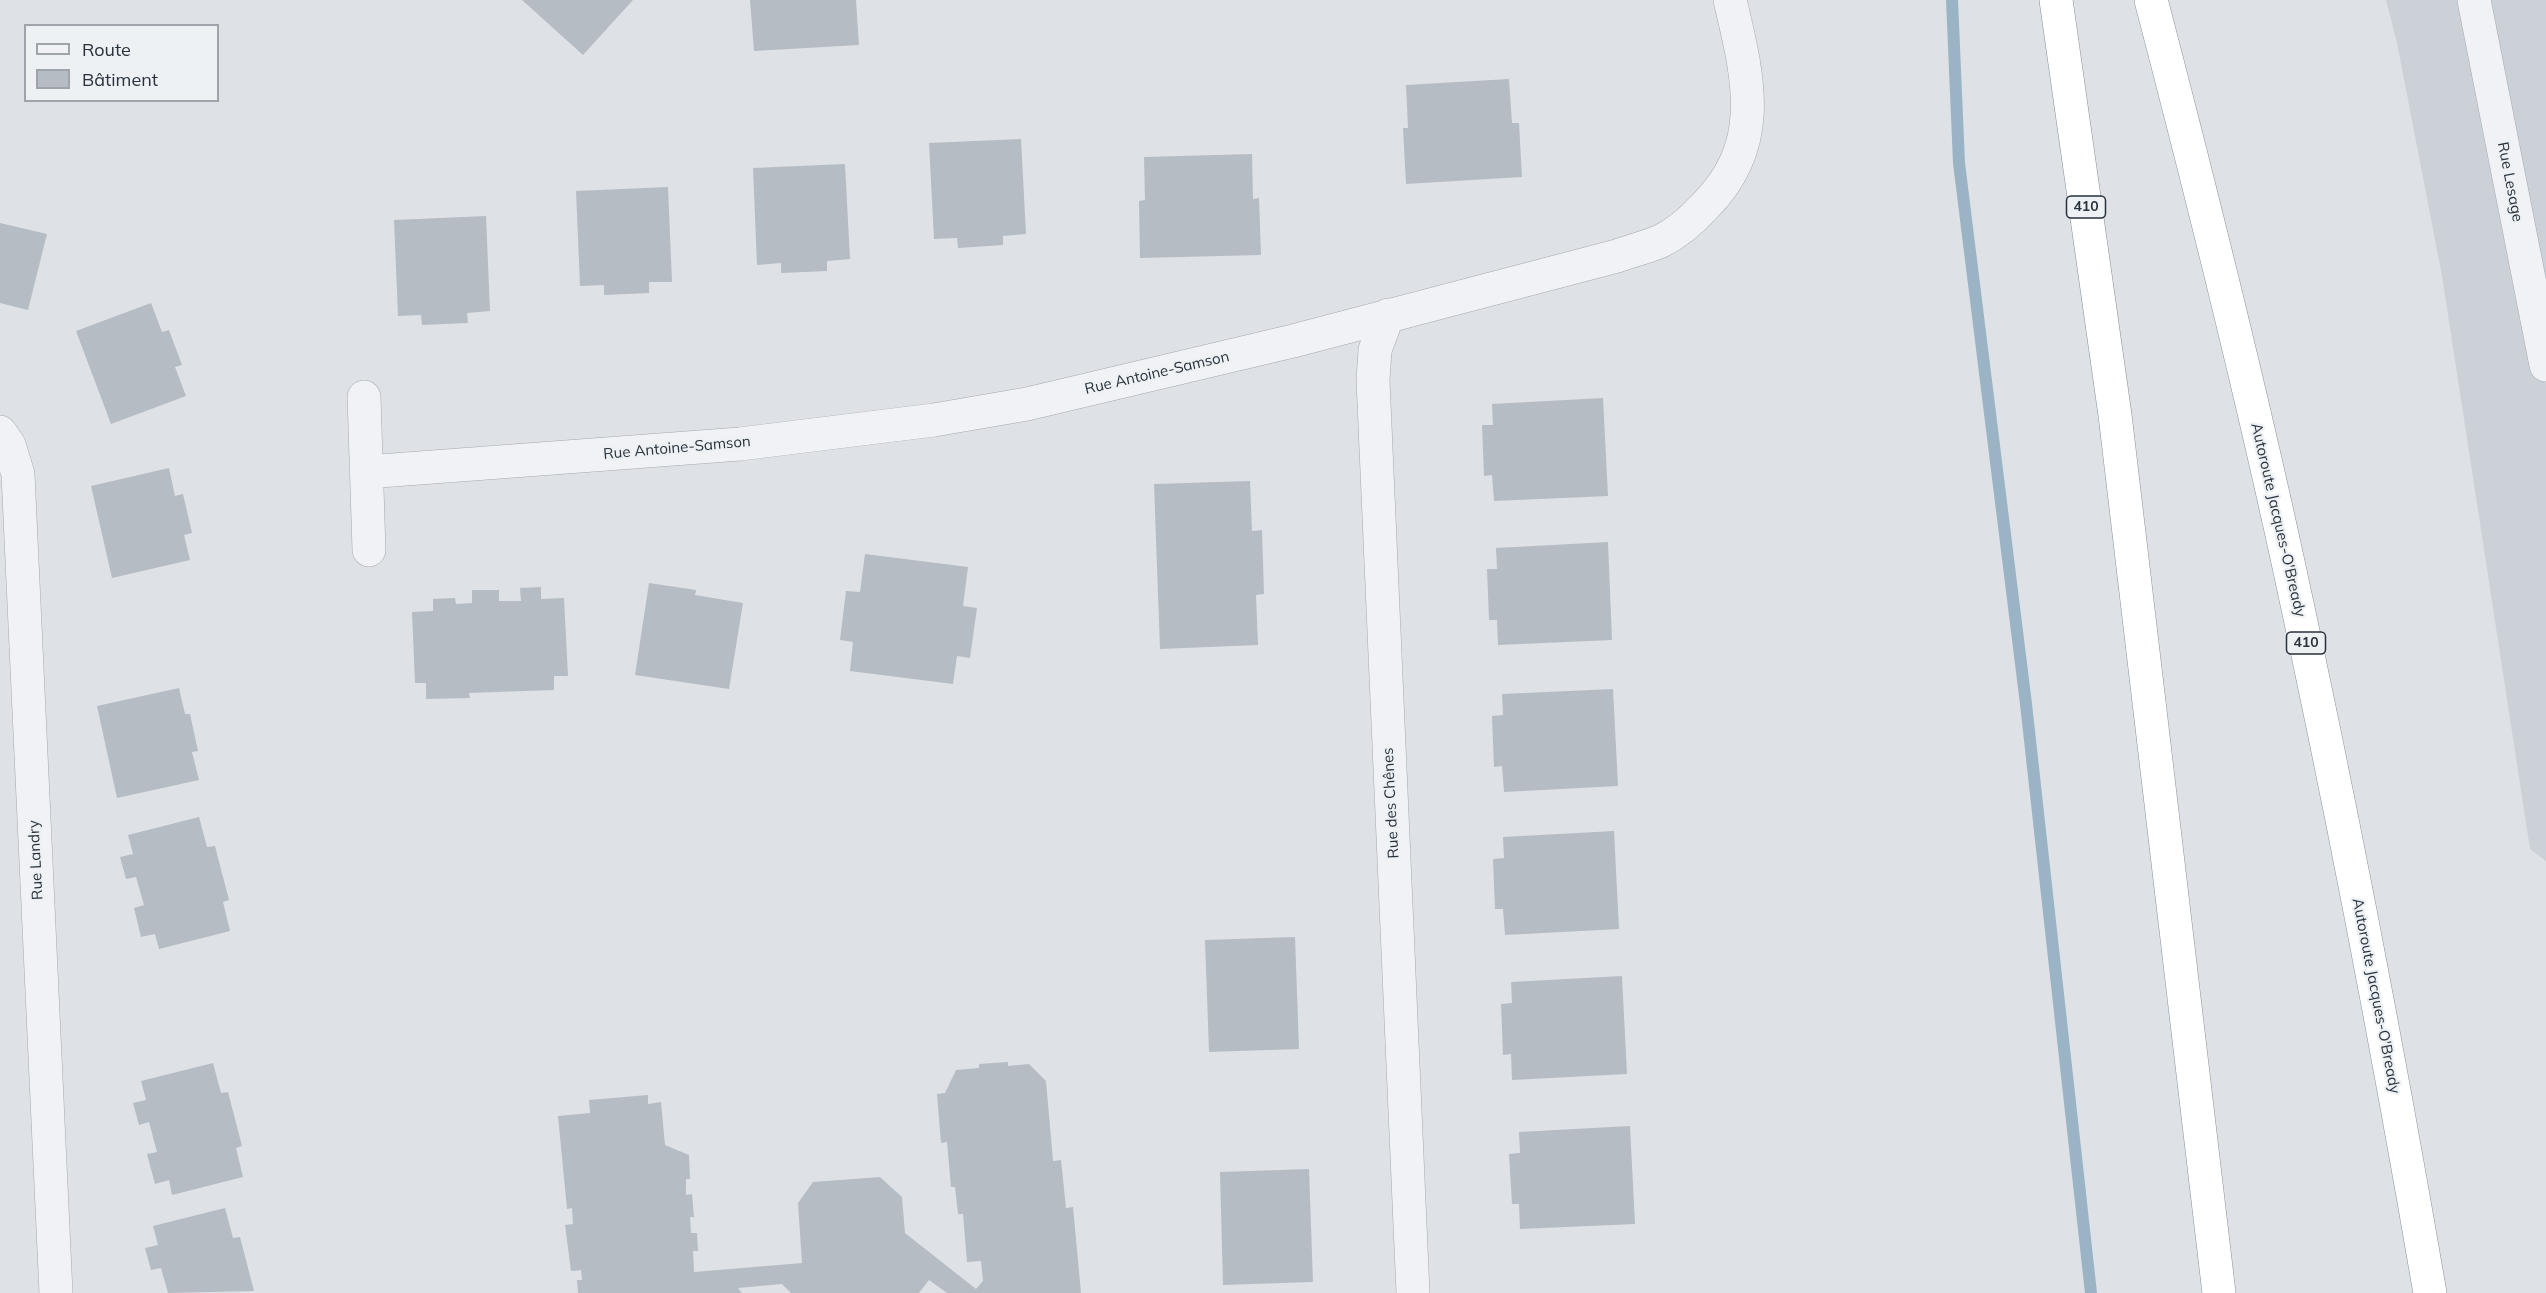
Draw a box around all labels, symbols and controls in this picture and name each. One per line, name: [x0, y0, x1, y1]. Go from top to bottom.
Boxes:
legend: [24, 24, 219, 102]
text: Route: [82, 38, 131, 61]
text: Bâtiment: [82, 68, 158, 91]
street label: Rue Lesage: [2493, 141, 2527, 223]
road number: 410: [2066, 196, 2106, 218]
street label: Rue Antoine-Samson: [1083, 348, 1231, 398]
street label: Autoroute Jacques-O'Bready: [2247, 421, 2309, 619]
street label: Rue Antoine-Samson: [603, 433, 751, 463]
road number: 410: [2286, 632, 2326, 654]
street label: Rue des Chênes: [1379, 747, 1403, 859]
street label: Rue Landry: [25, 820, 47, 900]
street label: Autoroute Jacques-O'Bready: [2348, 897, 2404, 1095]

